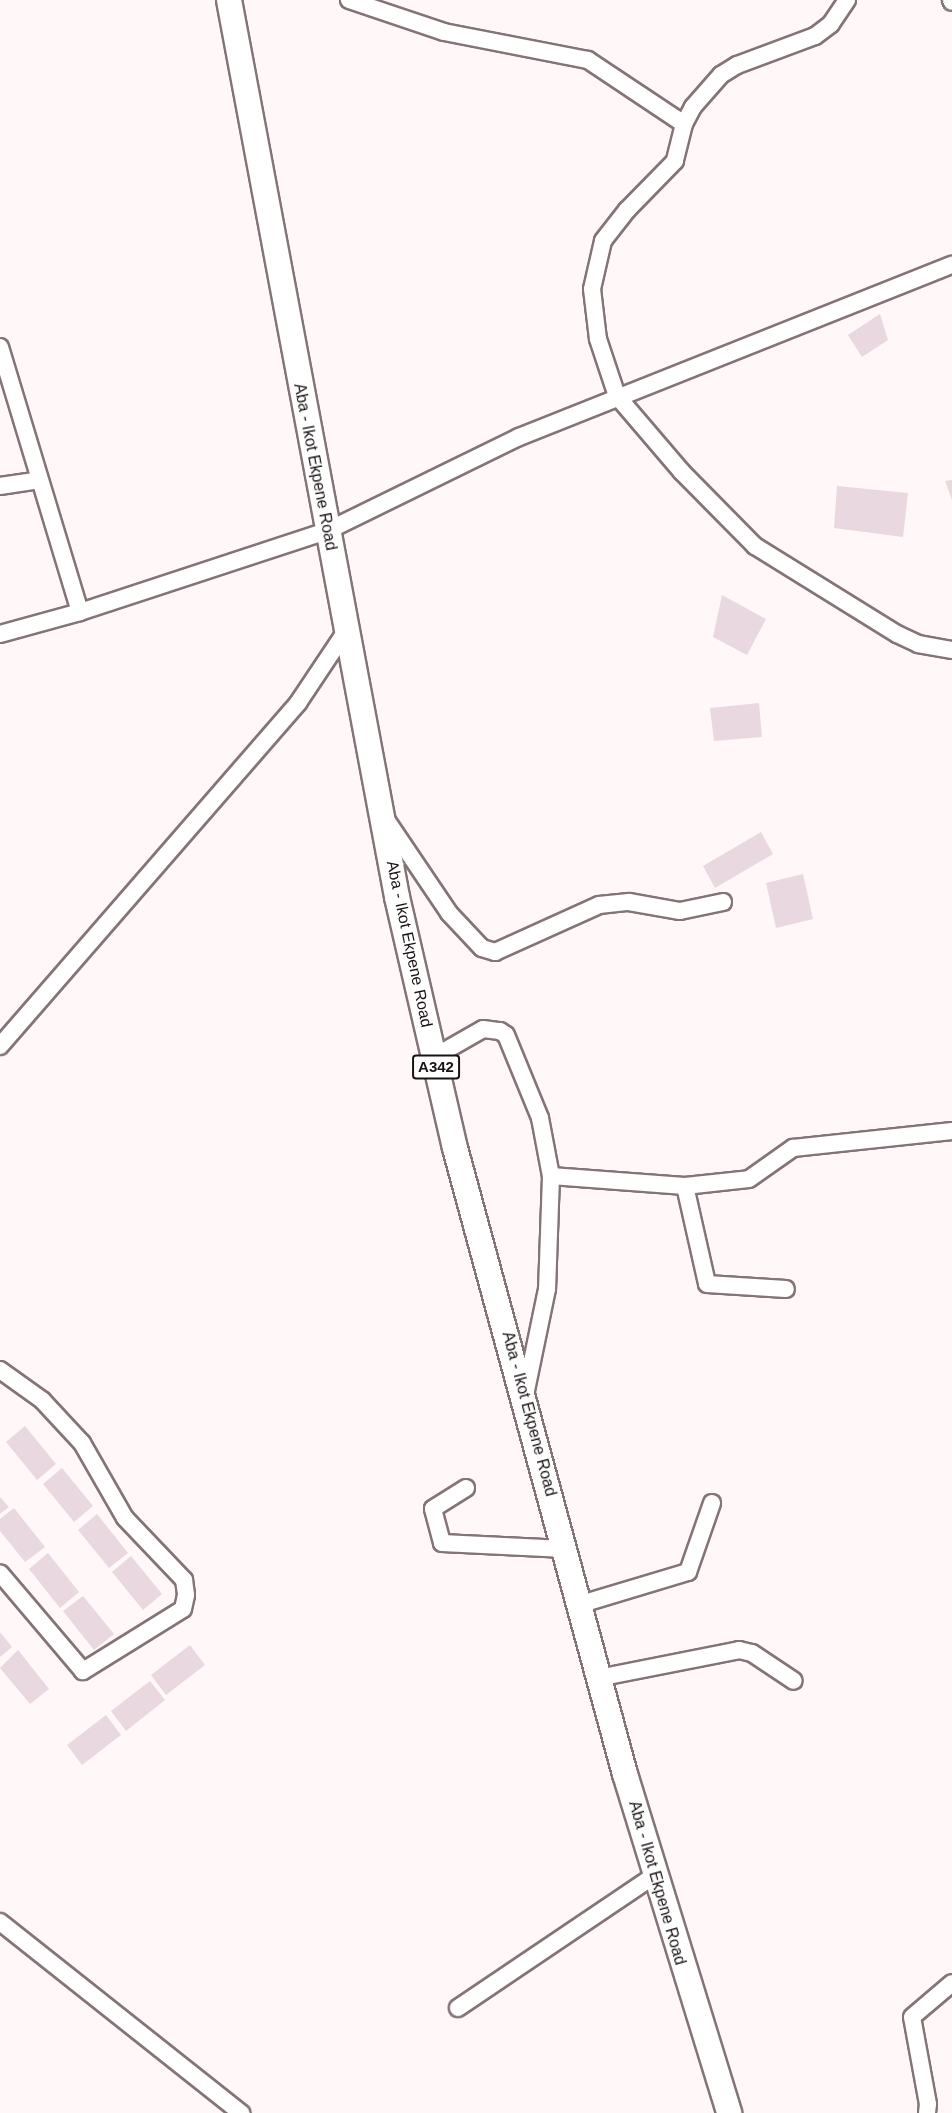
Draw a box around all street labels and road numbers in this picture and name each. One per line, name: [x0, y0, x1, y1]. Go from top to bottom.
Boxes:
street label: Aba - Ikot Ekpene Road: [289, 382, 341, 552]
street label: Aba - Ikot Ekpene Road: [382, 859, 436, 1029]
road number: A342: [412, 1055, 460, 1079]
street label: Aba - Ikot Ekpene Road: [498, 1329, 560, 1499]
street label: Aba - Ikot Ekpene Road: [624, 1799, 690, 1967]

